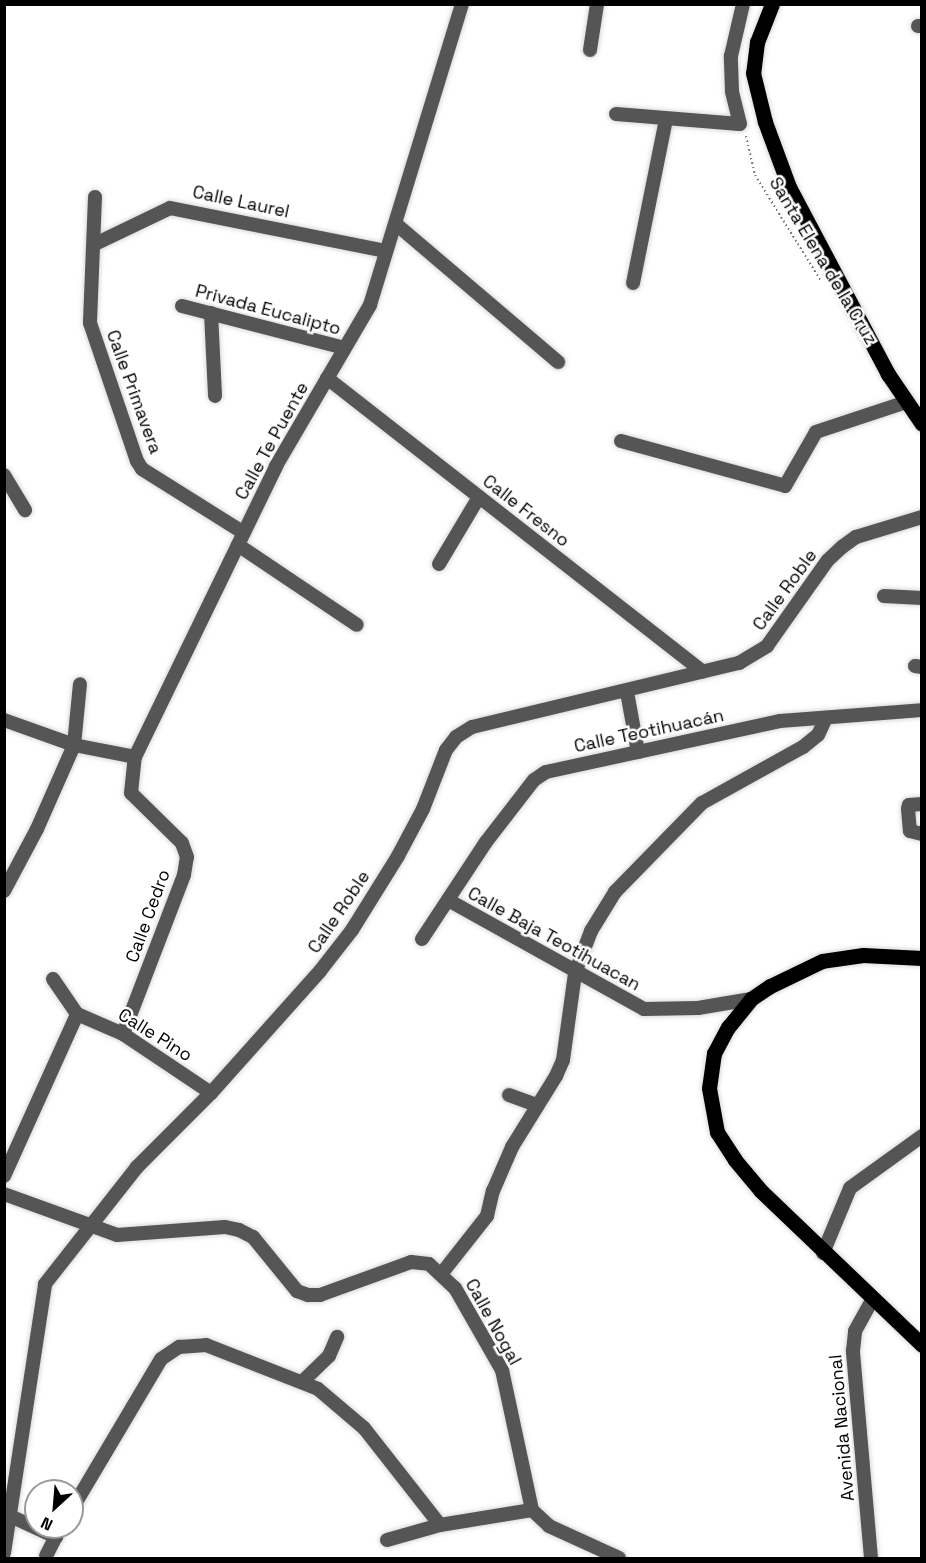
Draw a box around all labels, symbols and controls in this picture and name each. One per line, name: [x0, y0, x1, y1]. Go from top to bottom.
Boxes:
street label: Santa Elena de la Cruz: [764, 173, 882, 349]
street label: Calle Laurel: [191, 181, 291, 223]
street label: Privada Eucalipto: [193, 280, 343, 340]
street label: Calle Primavera: [102, 327, 166, 457]
street label: Calle Te Puente: [231, 378, 313, 504]
street label: Calle Fresno: [478, 470, 574, 552]
street label: Calle Roble: [748, 545, 822, 635]
street label: Calle Teotihuacán: [572, 705, 726, 757]
street label: Calle Cedro: [121, 867, 175, 965]
street label: Calle Roble: [303, 867, 375, 957]
street label: Calle Baja Teotihuacan: [464, 882, 644, 996]
street label: Calle Pino: [114, 1004, 196, 1066]
street label: Calle Nogal: [460, 1275, 526, 1369]
street label: Avenida Nacional: [825, 1354, 859, 1502]
north arrow: [24, 1479, 84, 1539]
text: N: [37, 1512, 56, 1536]

